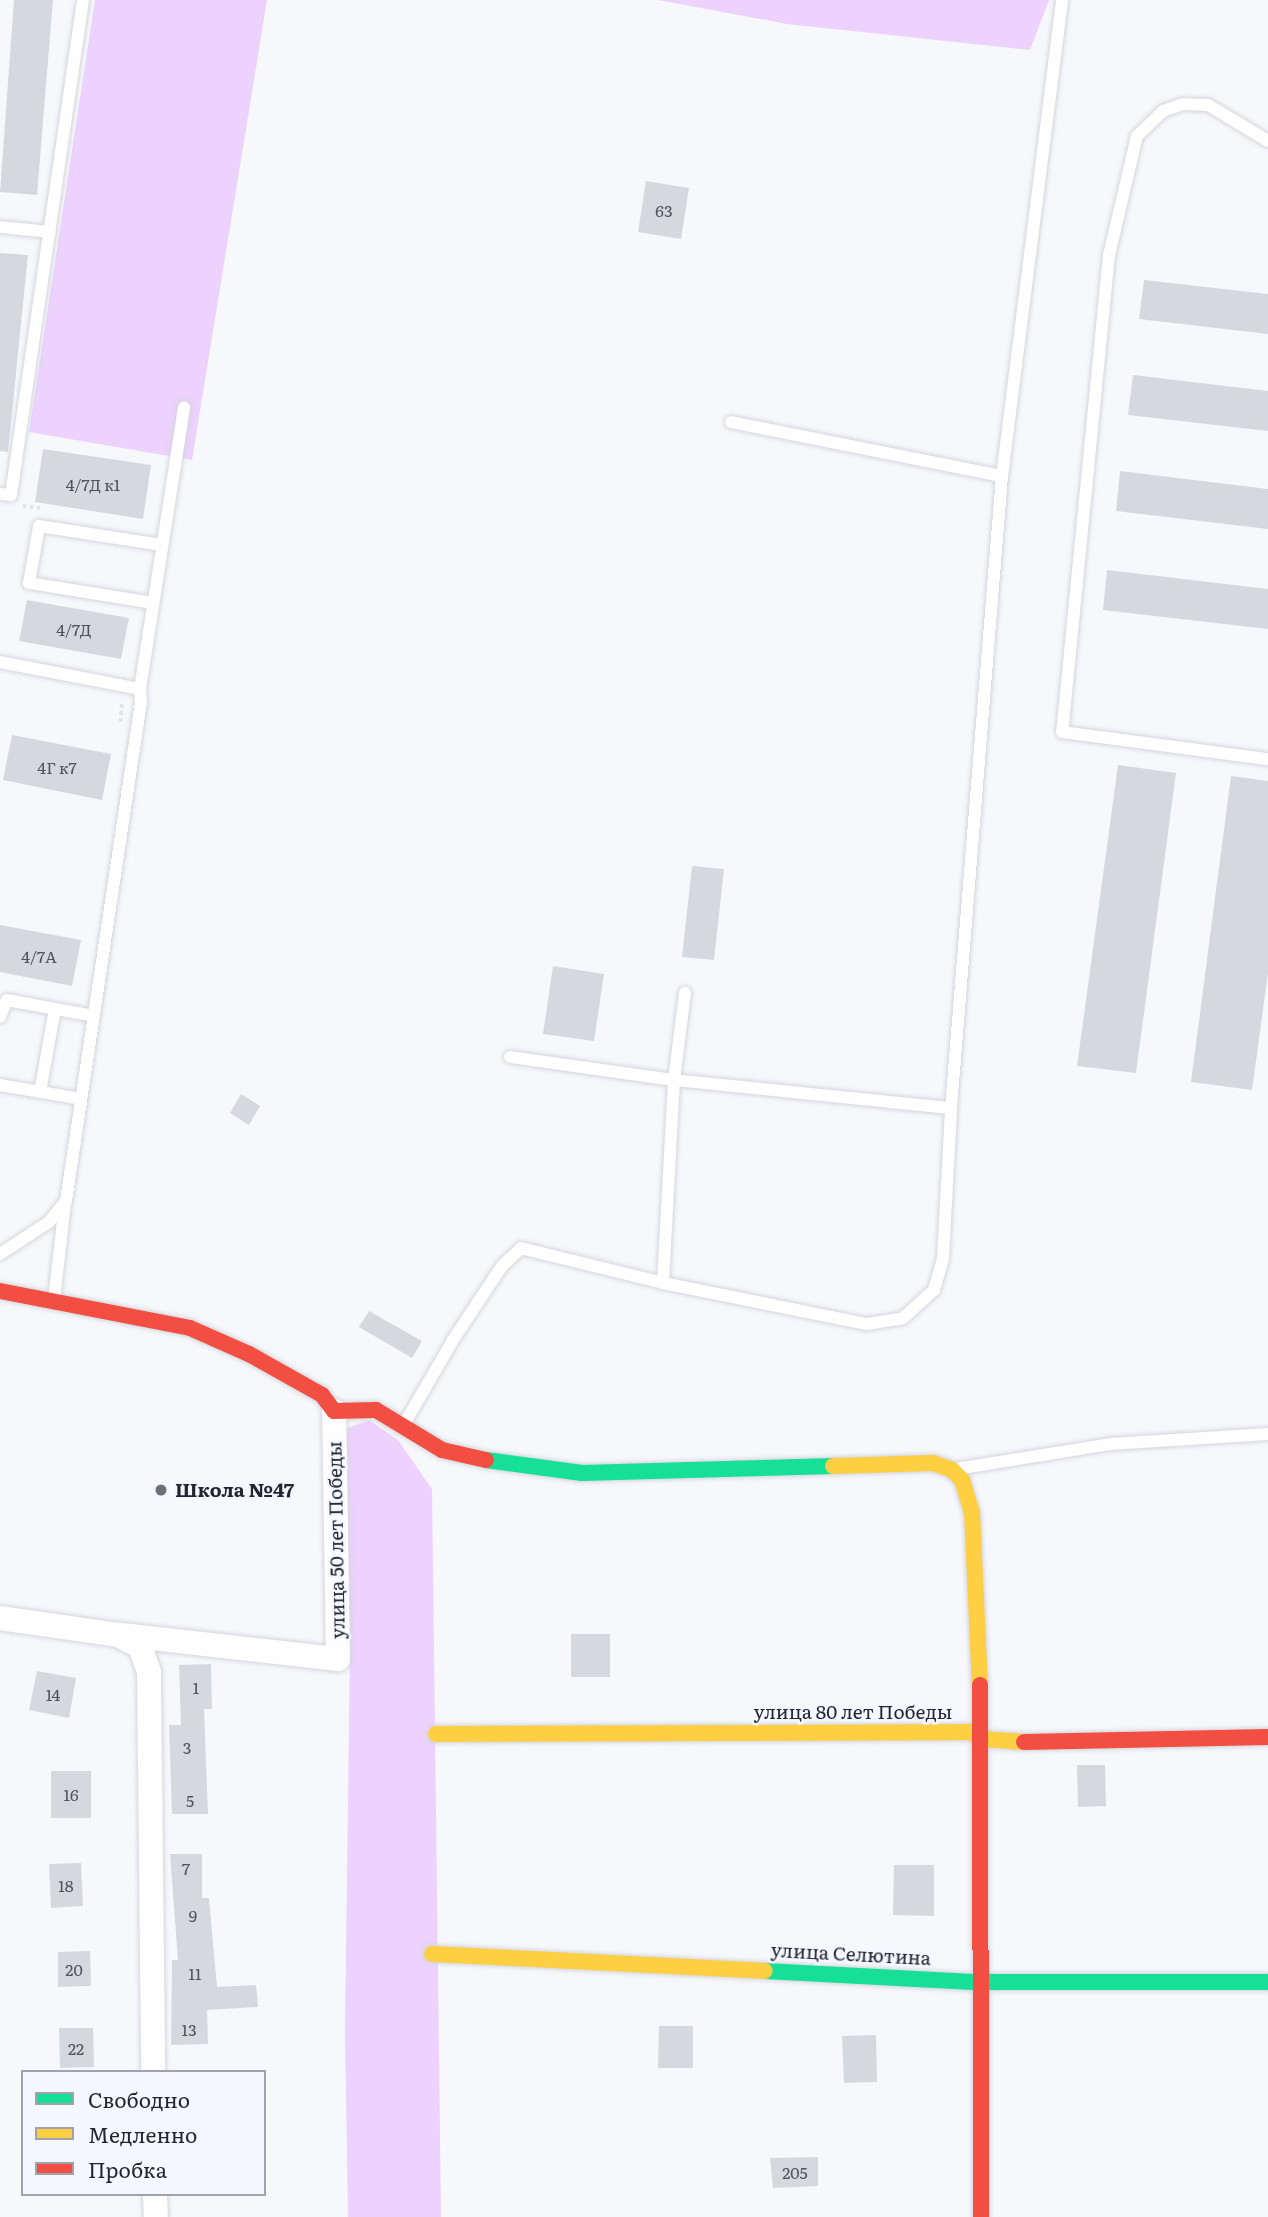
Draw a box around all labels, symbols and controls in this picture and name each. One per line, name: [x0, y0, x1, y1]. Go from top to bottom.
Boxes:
house number: 63: [655, 200, 673, 220]
house number: 4/7Д к1: [66, 474, 120, 494]
house number: 4/7Д: [56, 619, 92, 639]
house number: 4Г к7: [37, 757, 77, 777]
house number: 4/7А: [21, 946, 57, 966]
street label: улица 50 лет Победы: [323, 1441, 349, 1639]
place label: Школа №47: [175, 1479, 294, 1501]
marker: Школа №47: [153, 1482, 169, 1498]
house number: 1: [193, 1677, 199, 1697]
house number: 14: [46, 1684, 60, 1704]
street label: улица 80 лет Победы: [754, 1701, 952, 1723]
house number: 3: [183, 1737, 191, 1757]
house number: 16: [63, 1784, 79, 1804]
house number: 5: [186, 1790, 194, 1810]
house number: 7: [182, 1858, 190, 1878]
house number: 18: [58, 1875, 74, 1895]
house number: 9: [189, 1905, 197, 1925]
street label: улица Селютина: [770, 1938, 932, 1970]
house number: 20: [65, 1959, 83, 1979]
house number: 11: [188, 1963, 202, 1983]
house number: 13: [181, 2019, 197, 2039]
house number: 22: [68, 2038, 84, 2058]
legend: [21, 2070, 266, 2196]
text: Свободно: [88, 2083, 190, 2114]
text: Медленно: [88, 2118, 197, 2149]
text: Пробка: [88, 2153, 167, 2184]
house number: 205: [782, 2162, 808, 2182]

